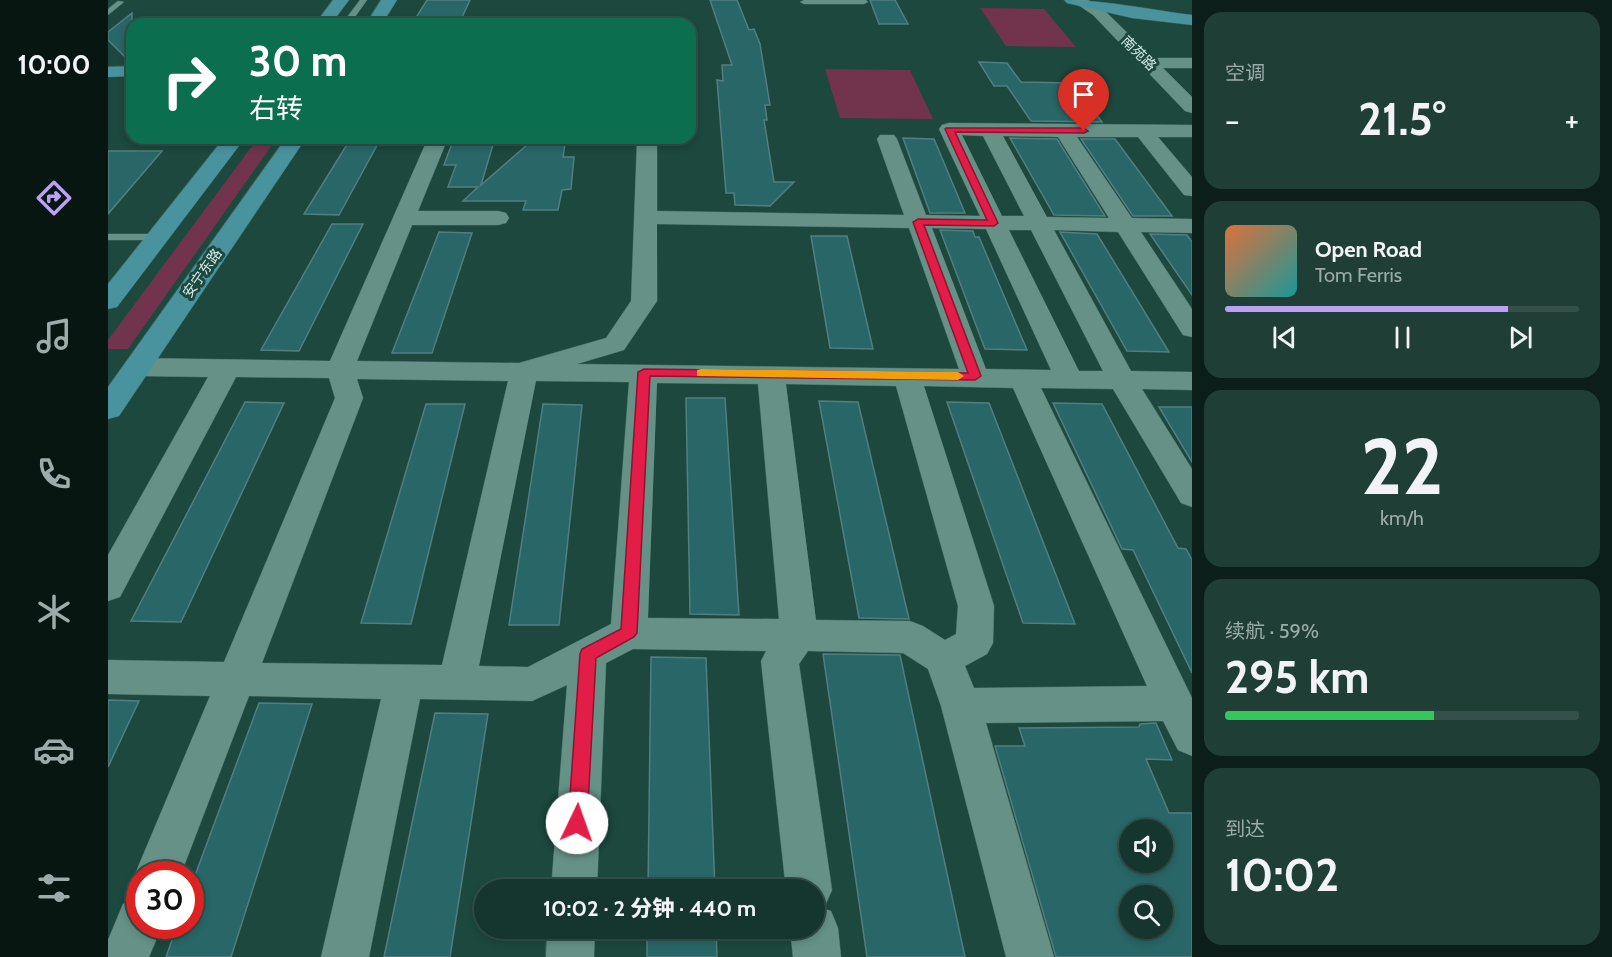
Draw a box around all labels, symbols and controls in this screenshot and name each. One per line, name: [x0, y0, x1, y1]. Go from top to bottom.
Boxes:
street label: 南苑路: [1118, 32, 1160, 74]
text: 30 m: [249, 35, 347, 87]
icon: right: [150, 42, 228, 120]
text: 10:00: [17, 48, 91, 81]
text: 空调: [1225, 61, 1265, 85]
pin: [1058, 69, 1109, 131]
icon: arrive: [1067, 78, 1100, 111]
text: 右转: [249, 92, 303, 125]
text: 21.5°: [1358, 92, 1446, 146]
text: −: [1225, 100, 1240, 140]
text: +: [1564, 100, 1579, 140]
icon: directions: [33, 177, 75, 219]
text: Open Road: [1315, 236, 1422, 263]
street label: 安宁东路: [179, 245, 225, 301]
text: Tom Ferris: [1315, 263, 1402, 287]
icon: music: [33, 315, 75, 357]
icon: previous: [1268, 321, 1301, 354]
icon: pause: [1386, 321, 1419, 354]
icon: next: [1504, 321, 1537, 354]
text: 22: [1361, 419, 1443, 514]
icon: phone: [33, 453, 75, 495]
text: km/h: [1380, 506, 1424, 530]
icon: climate: [33, 591, 75, 633]
text: 续航 · 59%: [1225, 619, 1319, 643]
text: 295 km: [1225, 650, 1369, 704]
icon: car: [33, 729, 75, 771]
position arrow: [545, 791, 609, 855]
text: 到达: [1225, 817, 1265, 841]
map controls: [1119, 819, 1173, 939]
button: sound: [1119, 819, 1173, 873]
text: 10:02: [1225, 848, 1339, 902]
speed limit sign: 30: [126, 861, 204, 939]
icon: filters: [33, 867, 75, 909]
button: search: [1119, 885, 1173, 939]
text: 10:02 · 2 分钟 · 440 m: [543, 895, 756, 922]

